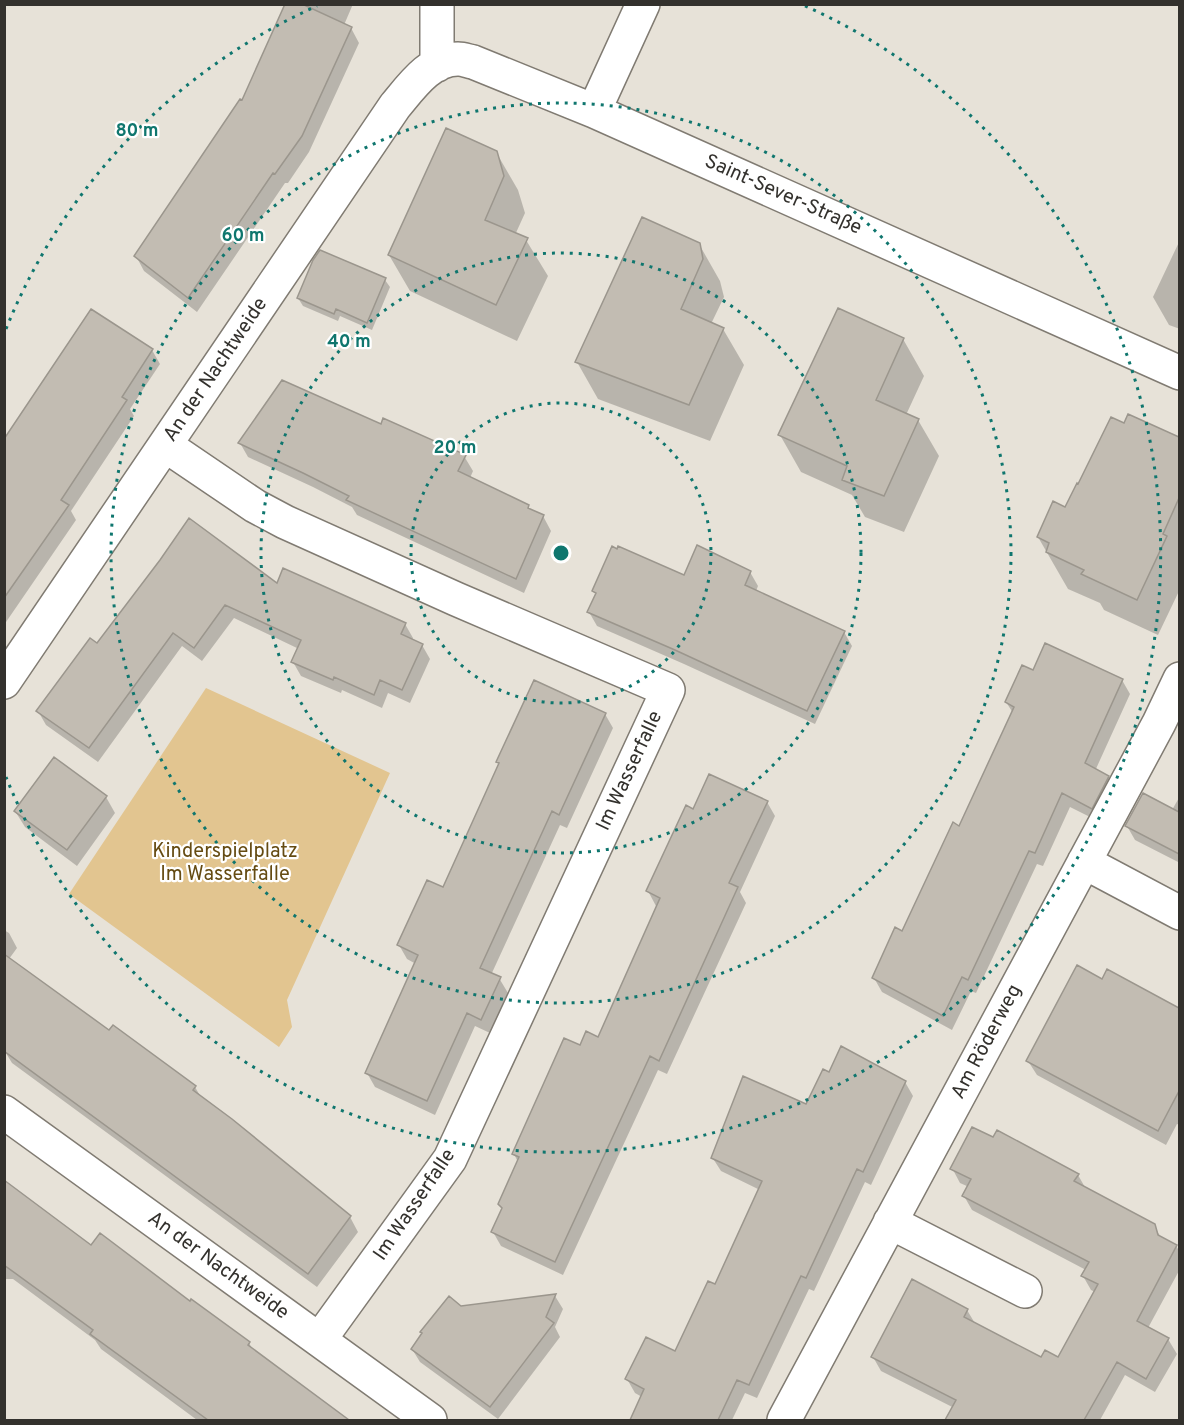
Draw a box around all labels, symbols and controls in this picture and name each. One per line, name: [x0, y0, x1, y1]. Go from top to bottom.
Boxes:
text: 80 m: [115, 120, 159, 143]
street label: Saint-Sever-Straße: [700, 149, 866, 241]
text: 60 m: [221, 225, 265, 248]
street label: An der Nachtweide: [158, 293, 274, 447]
text: 40 m: [327, 331, 371, 354]
text: 20 m: [433, 437, 477, 460]
centre of rings: [551, 543, 571, 563]
street label: Im Wasserfalle: [591, 707, 669, 835]
park label: Kinderspielplatz Im Wasserfalle: [152, 839, 298, 888]
street label: Am Röderweg: [946, 980, 1028, 1104]
street label: Im Wasserfalle: [368, 1144, 462, 1266]
street label: An der Nachtweide: [142, 1206, 294, 1326]

